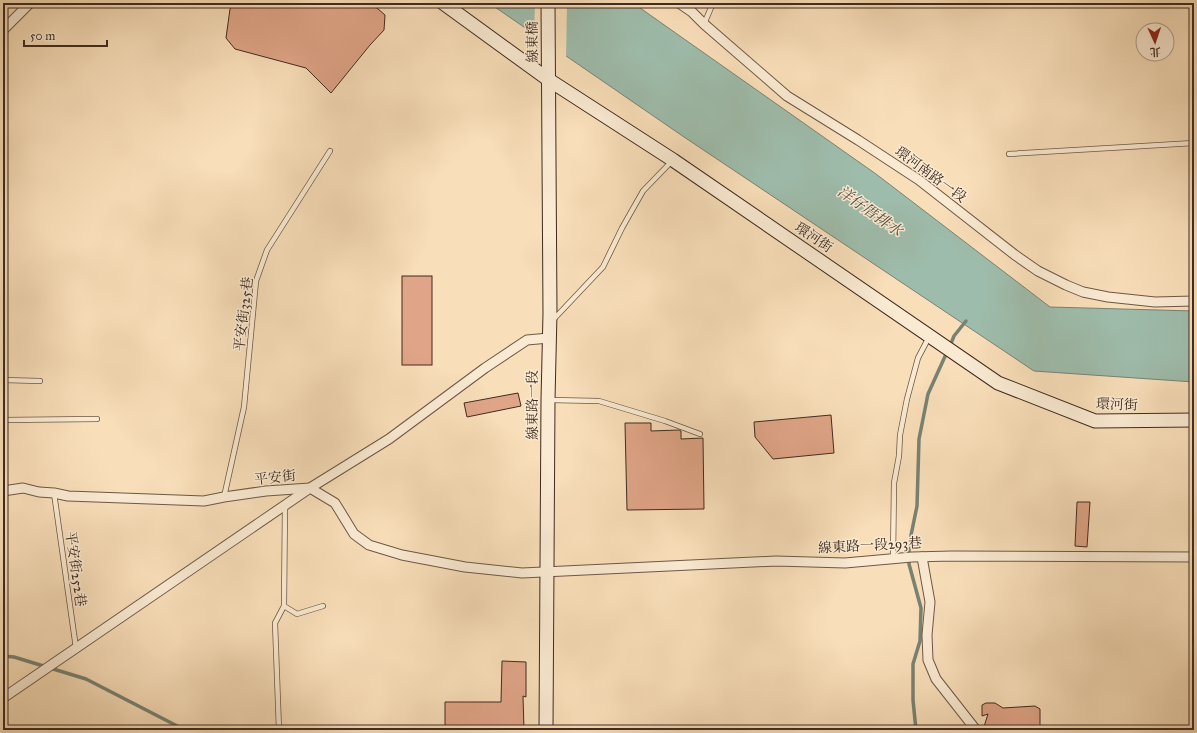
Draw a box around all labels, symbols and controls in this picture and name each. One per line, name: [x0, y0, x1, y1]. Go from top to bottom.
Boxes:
street label: 線東橋: [524, 21, 541, 63]
scale bar: [24, 22, 107, 48]
north arrow: [1135, 22, 1175, 62]
text: 50 m: [30, 29, 55, 43]
text: 北: [1150, 45, 1161, 58]
street label: 環河南路一段: [892, 143, 970, 206]
water label: 洋仔厝排水: [834, 182, 908, 241]
street label: 環河街: [792, 219, 836, 256]
street label: 平安街325巷: [230, 276, 256, 352]
street label: 線東路一段: [524, 370, 541, 440]
street label: 環河街: [1096, 395, 1138, 414]
street label: 平安街: [253, 467, 297, 488]
street label: 平安街252巷: [62, 530, 89, 608]
street label: 線東路一段293巷: [818, 534, 922, 557]

